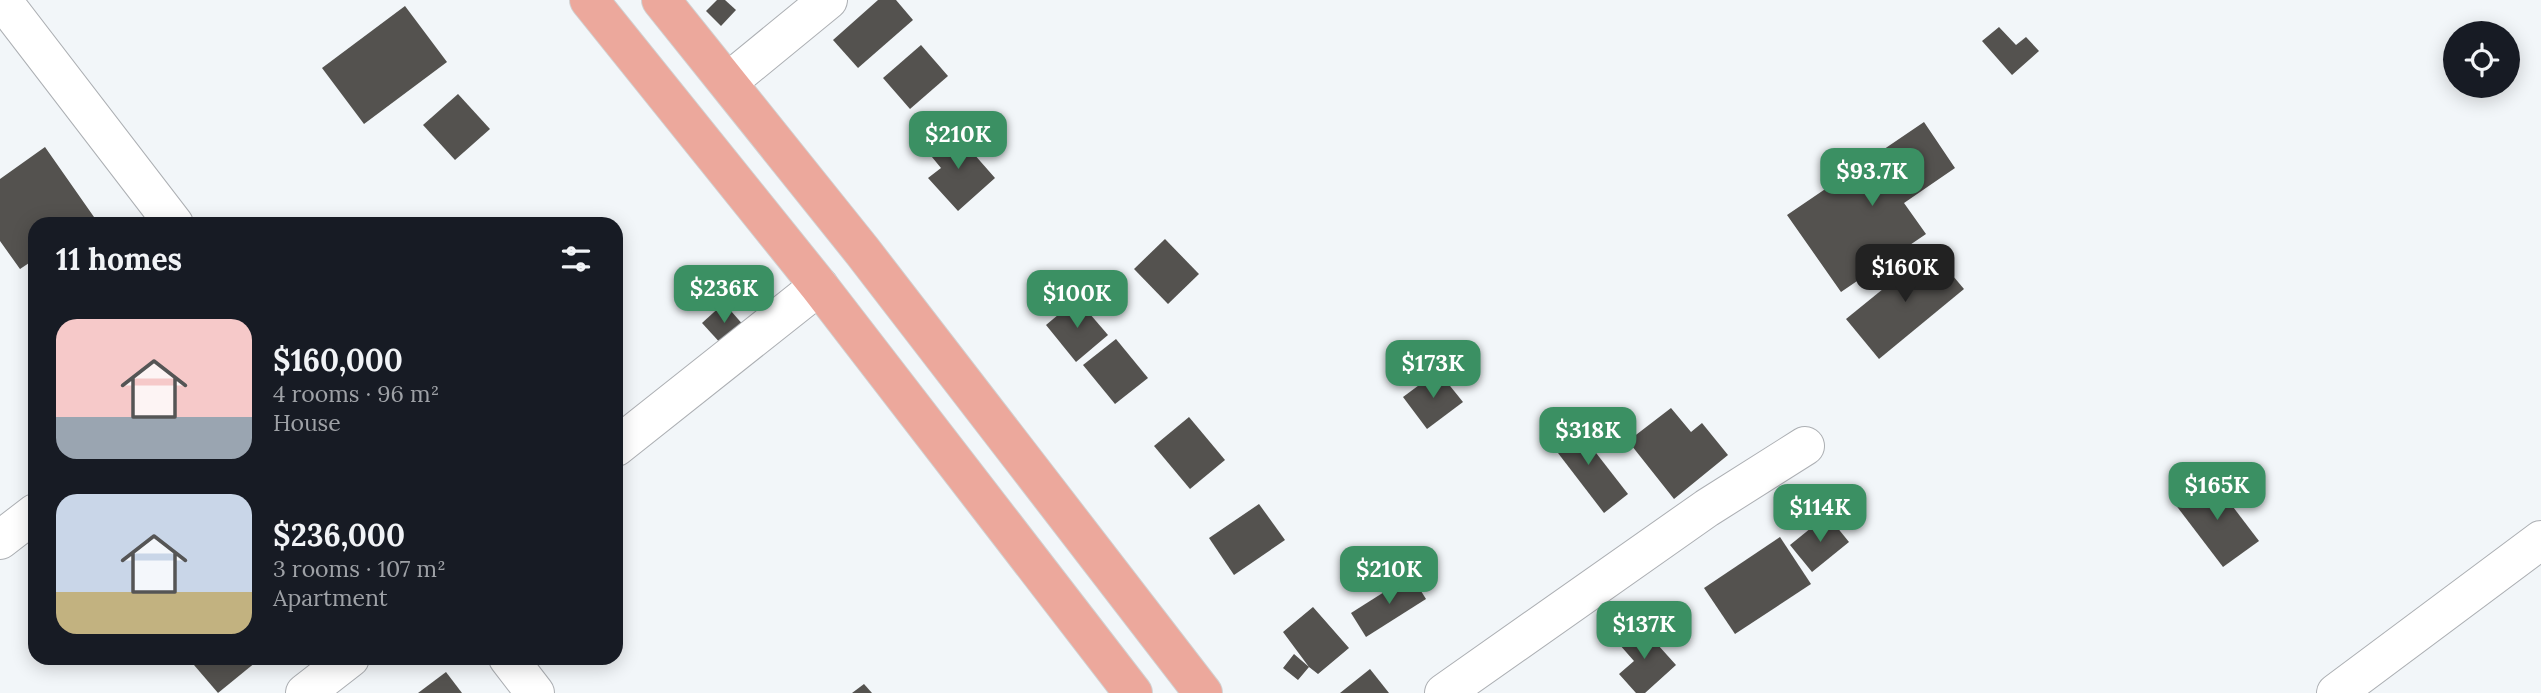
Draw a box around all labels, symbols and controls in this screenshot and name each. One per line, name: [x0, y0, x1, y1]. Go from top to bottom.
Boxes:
map controls: [2443, 21, 2520, 98]
button: locate: [2443, 21, 2520, 98]
pin: $210K: [909, 111, 1007, 171]
text: $210K: [925, 119, 991, 148]
pin: $93.7K: [1815, 148, 1929, 208]
text: $93.7K: [1836, 156, 1908, 185]
text: 11 homes: [56, 240, 182, 278]
icon: filters: [557, 240, 595, 278]
pin: $160K: [1856, 244, 1954, 304]
text: $160K: [1871, 252, 1939, 281]
pin: $236K: [675, 266, 773, 325]
pin: $100K: [1028, 270, 1126, 330]
text: $236K: [690, 273, 758, 302]
text: $100K: [1043, 278, 1111, 307]
pin: $173K: [1384, 340, 1482, 400]
text: $160,000: [273, 341, 403, 379]
icon: home: [112, 347, 196, 431]
text: $173K: [1402, 348, 1464, 377]
text: 4 rooms · 96 m²: [273, 379, 439, 408]
pin: $318K: [1539, 407, 1637, 467]
text: House: [273, 408, 341, 437]
text: $318K: [1555, 415, 1621, 444]
pin: $165K: [2168, 462, 2266, 522]
text: $165K: [2185, 470, 2249, 499]
pin: $114K: [1771, 484, 1869, 544]
text: $114K: [1789, 492, 1851, 521]
text: $236,000: [273, 516, 405, 554]
icon: home: [112, 522, 196, 606]
pin: $210K: [1340, 546, 1438, 606]
text: 3 rooms · 107 m²: [273, 554, 446, 583]
text: $210K: [1356, 554, 1422, 583]
text: Apartment: [273, 583, 388, 612]
pin: $137K: [1595, 602, 1693, 661]
text: $137K: [1613, 609, 1675, 638]

